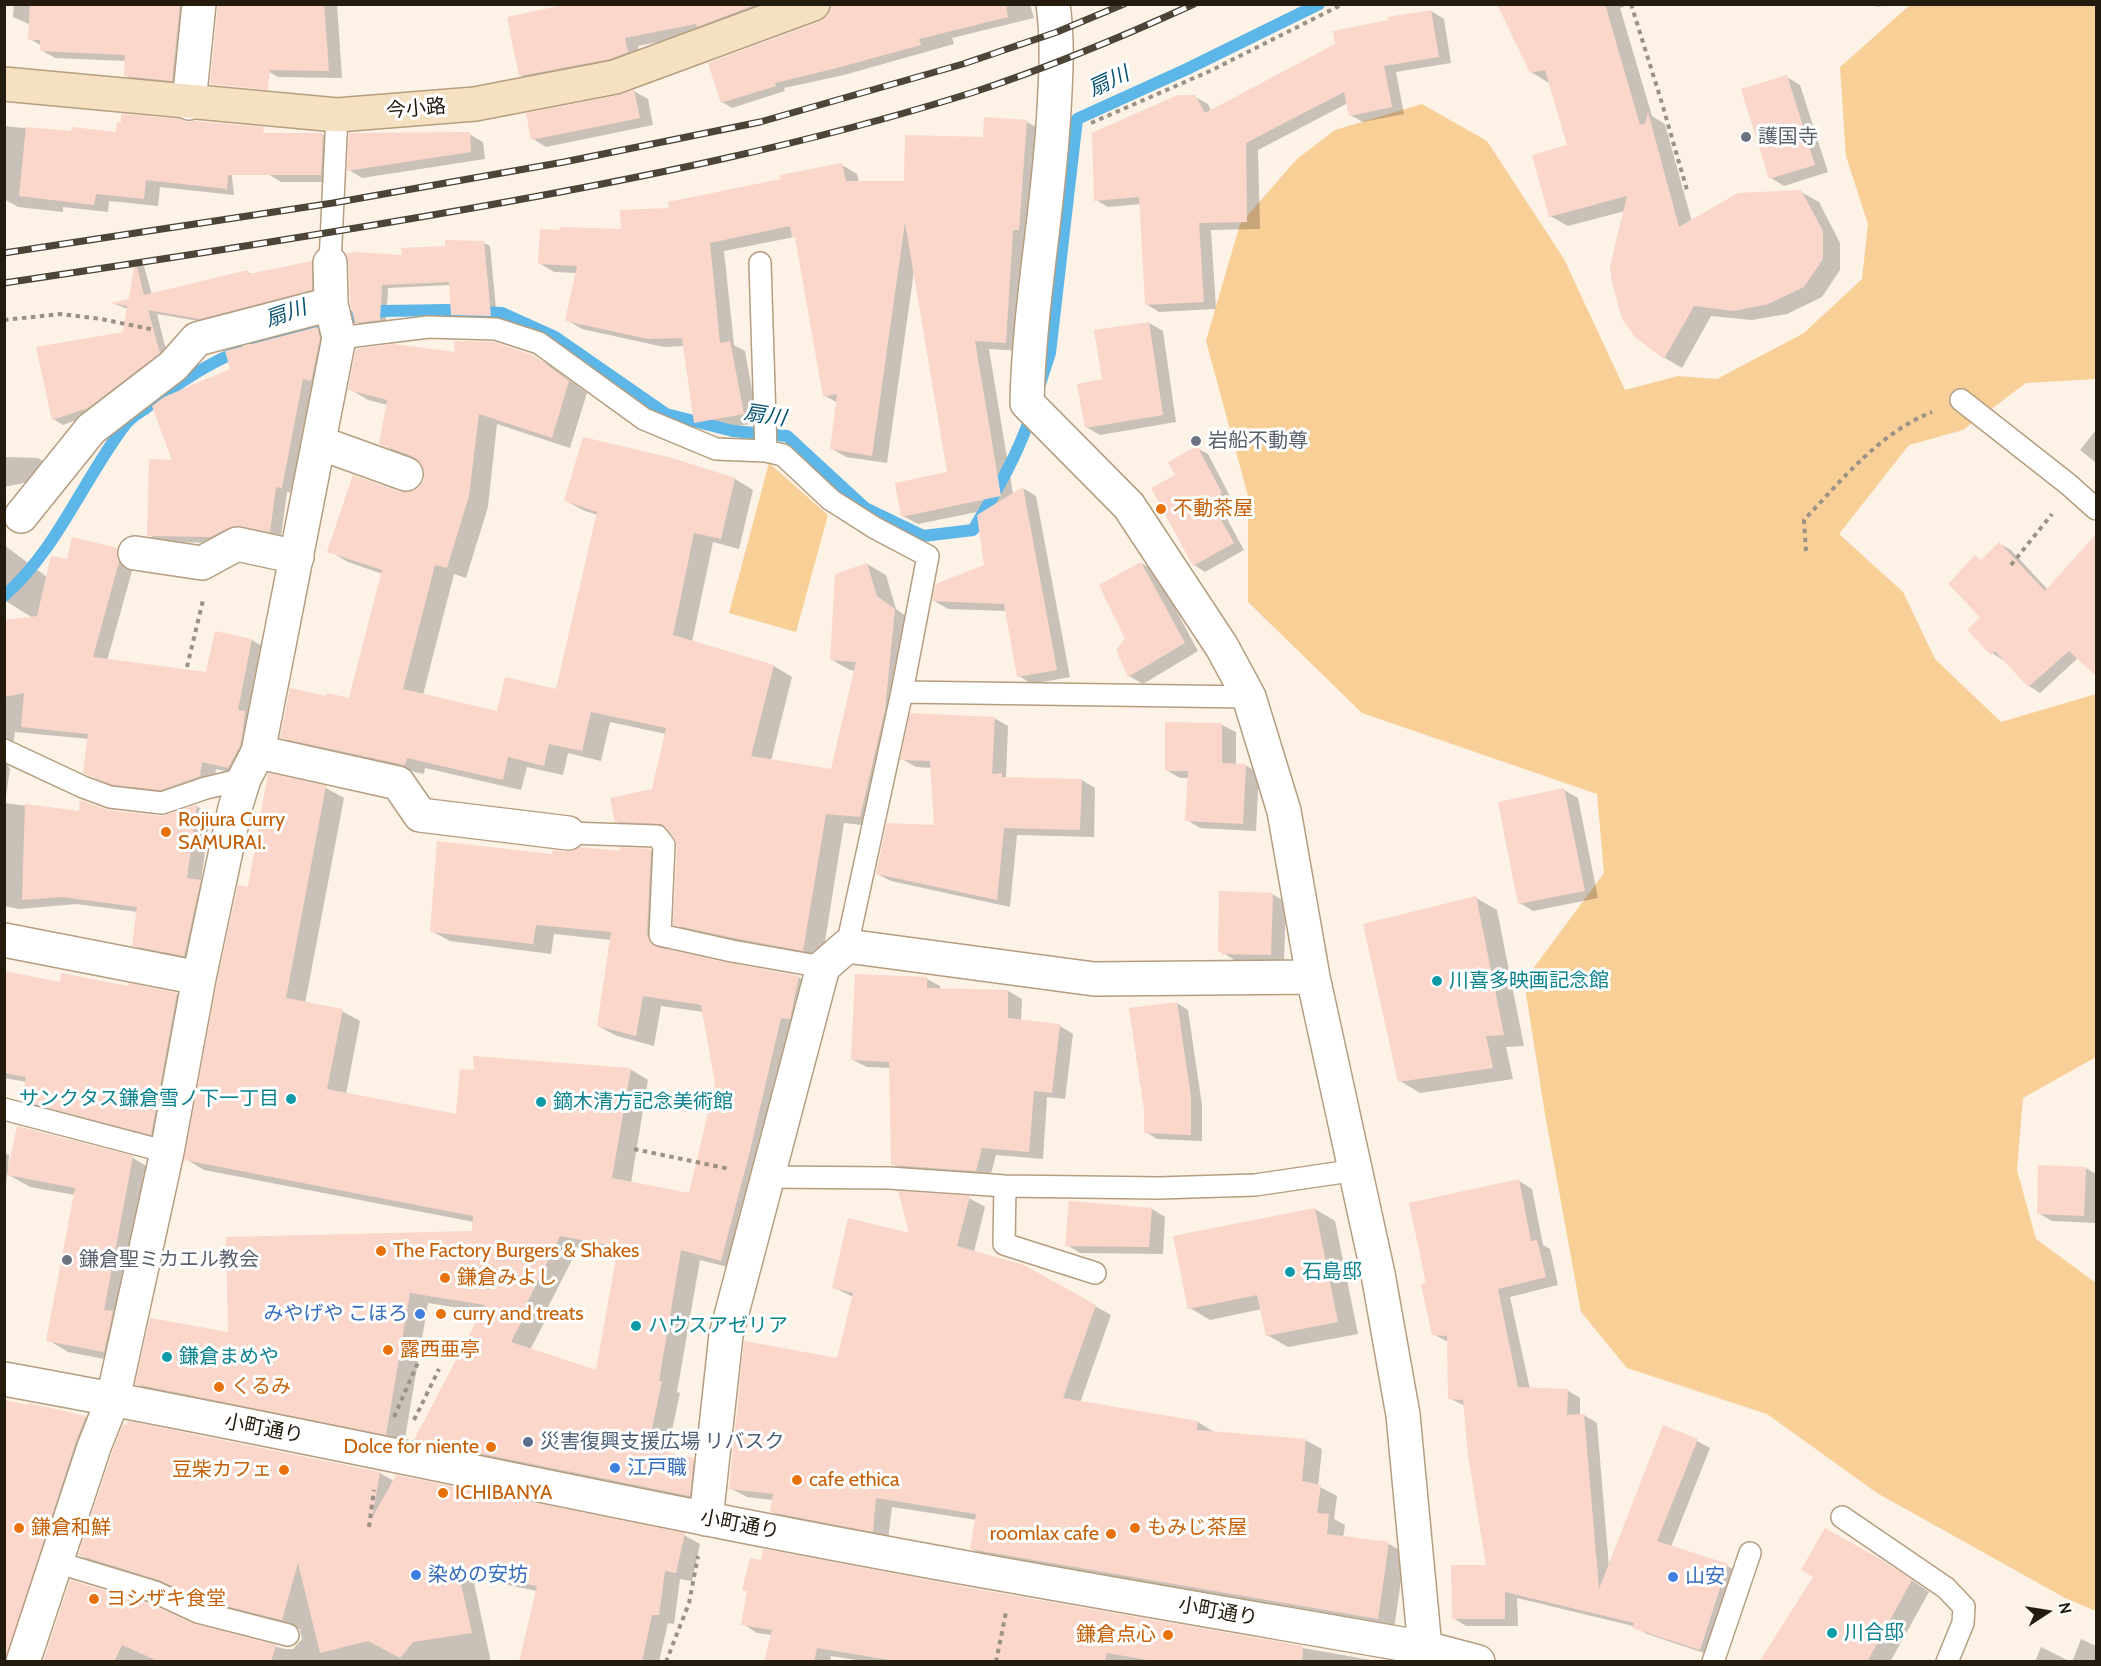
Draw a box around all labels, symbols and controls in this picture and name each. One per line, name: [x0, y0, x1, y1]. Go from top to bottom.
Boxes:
water label: 扇川: [1085, 62, 1133, 102]
street label: 今小路: [385, 94, 447, 124]
place label: 護国寺: [1758, 125, 1818, 149]
marker: 護国寺: [1739, 130, 1753, 144]
water label: 扇川: [262, 295, 310, 333]
water label: 扇川: [742, 400, 788, 432]
place label: 岩船不動尊: [1208, 429, 1308, 453]
marker: 岩船不動尊: [1189, 434, 1203, 448]
place label: 不動茶屋: [1173, 497, 1253, 521]
marker: 不動茶屋: [1154, 502, 1168, 516]
place label: Rojiura Curry SAMURAI.: [178, 808, 285, 855]
marker: Rojiura Curry SAMURAI.: [159, 825, 173, 839]
place label: 川喜多映画記念館: [1449, 969, 1609, 993]
marker: 川喜多映画記念館: [1430, 974, 1444, 988]
place label: サンクタス鎌倉雪ノ下一丁目: [19, 1087, 279, 1111]
place label: 鏑木清方記念美術館: [553, 1090, 733, 1114]
marker: サンクタス鎌倉雪ノ下一丁目: [284, 1092, 298, 1106]
marker: 鏑木清方記念美術館: [534, 1095, 548, 1109]
place label: The Factory Burgers & Shakes: [393, 1239, 639, 1263]
marker: The Factory Burgers & Shakes: [374, 1244, 388, 1258]
place label: 鎌倉聖ミカエル教会: [79, 1248, 259, 1272]
marker: 鎌倉聖ミカエル教会: [60, 1253, 74, 1267]
place label: 石島邸: [1302, 1260, 1362, 1284]
marker: 石島邸: [1283, 1265, 1297, 1279]
place label: 鎌倉みよし: [457, 1266, 557, 1290]
marker: 鎌倉みよし: [438, 1271, 452, 1285]
place label: みやげや こほろ: [264, 1302, 408, 1326]
place label: curry and treats: [453, 1302, 584, 1326]
marker: みやげや こほろ: [413, 1307, 427, 1321]
marker: curry and treats: [434, 1307, 448, 1321]
place label: ハウスアゼリア: [648, 1314, 788, 1338]
marker: ハウスアゼリア: [629, 1319, 643, 1333]
place label: 露西亜亭: [400, 1338, 480, 1362]
marker: 露西亜亭: [381, 1343, 395, 1357]
place label: 鎌倉まめや: [179, 1345, 279, 1369]
marker: 鎌倉まめや: [160, 1350, 174, 1364]
place label: くるみ: [231, 1375, 291, 1399]
marker: くるみ: [212, 1380, 226, 1394]
street label: 小町通り: [222, 1410, 306, 1448]
place label: 災害復興支援広場 リバスク: [540, 1430, 784, 1454]
place label: Dolce for niente: [343, 1435, 479, 1459]
marker: 災害復興支援広場 リバスク: [521, 1435, 535, 1449]
marker: Dolce for niente: [484, 1440, 498, 1454]
place label: 江戸職: [627, 1456, 687, 1480]
place label: 豆柴カフェ: [172, 1458, 272, 1482]
marker: 江戸職: [608, 1461, 622, 1475]
marker: 豆柴カフェ: [277, 1463, 291, 1477]
place label: cafe ethica: [809, 1468, 899, 1492]
marker: cafe ethica: [790, 1473, 804, 1487]
place label: ICHIBANYA: [455, 1481, 552, 1505]
marker: ICHIBANYA: [436, 1486, 450, 1500]
street label: 小町通り: [698, 1506, 782, 1544]
place label: 鎌倉和鮮: [31, 1516, 111, 1540]
place label: もみじ茶屋: [1147, 1516, 1247, 1540]
marker: 鎌倉和鮮: [12, 1521, 26, 1535]
marker: もみじ茶屋: [1128, 1521, 1142, 1535]
place label: roomlax cafe: [990, 1522, 1099, 1546]
marker: roomlax cafe: [1104, 1527, 1118, 1541]
place label: 染めの安坊: [428, 1563, 528, 1587]
place label: 山安: [1685, 1565, 1725, 1589]
marker: 染めの安坊: [409, 1568, 423, 1582]
marker: 山安: [1666, 1570, 1680, 1584]
north arrow: [2017, 1582, 2077, 1642]
place label: ヨシザキ食堂: [106, 1587, 226, 1611]
marker: ヨシザキ食堂: [87, 1592, 101, 1606]
street label: 小町通り: [1177, 1593, 1259, 1631]
text: N: [2055, 1601, 2076, 1616]
place label: 川合邸: [1844, 1621, 1904, 1645]
place label: 鎌倉点心: [1076, 1623, 1156, 1647]
marker: 川合邸: [1825, 1626, 1839, 1640]
marker: 鎌倉点心: [1161, 1628, 1175, 1642]

